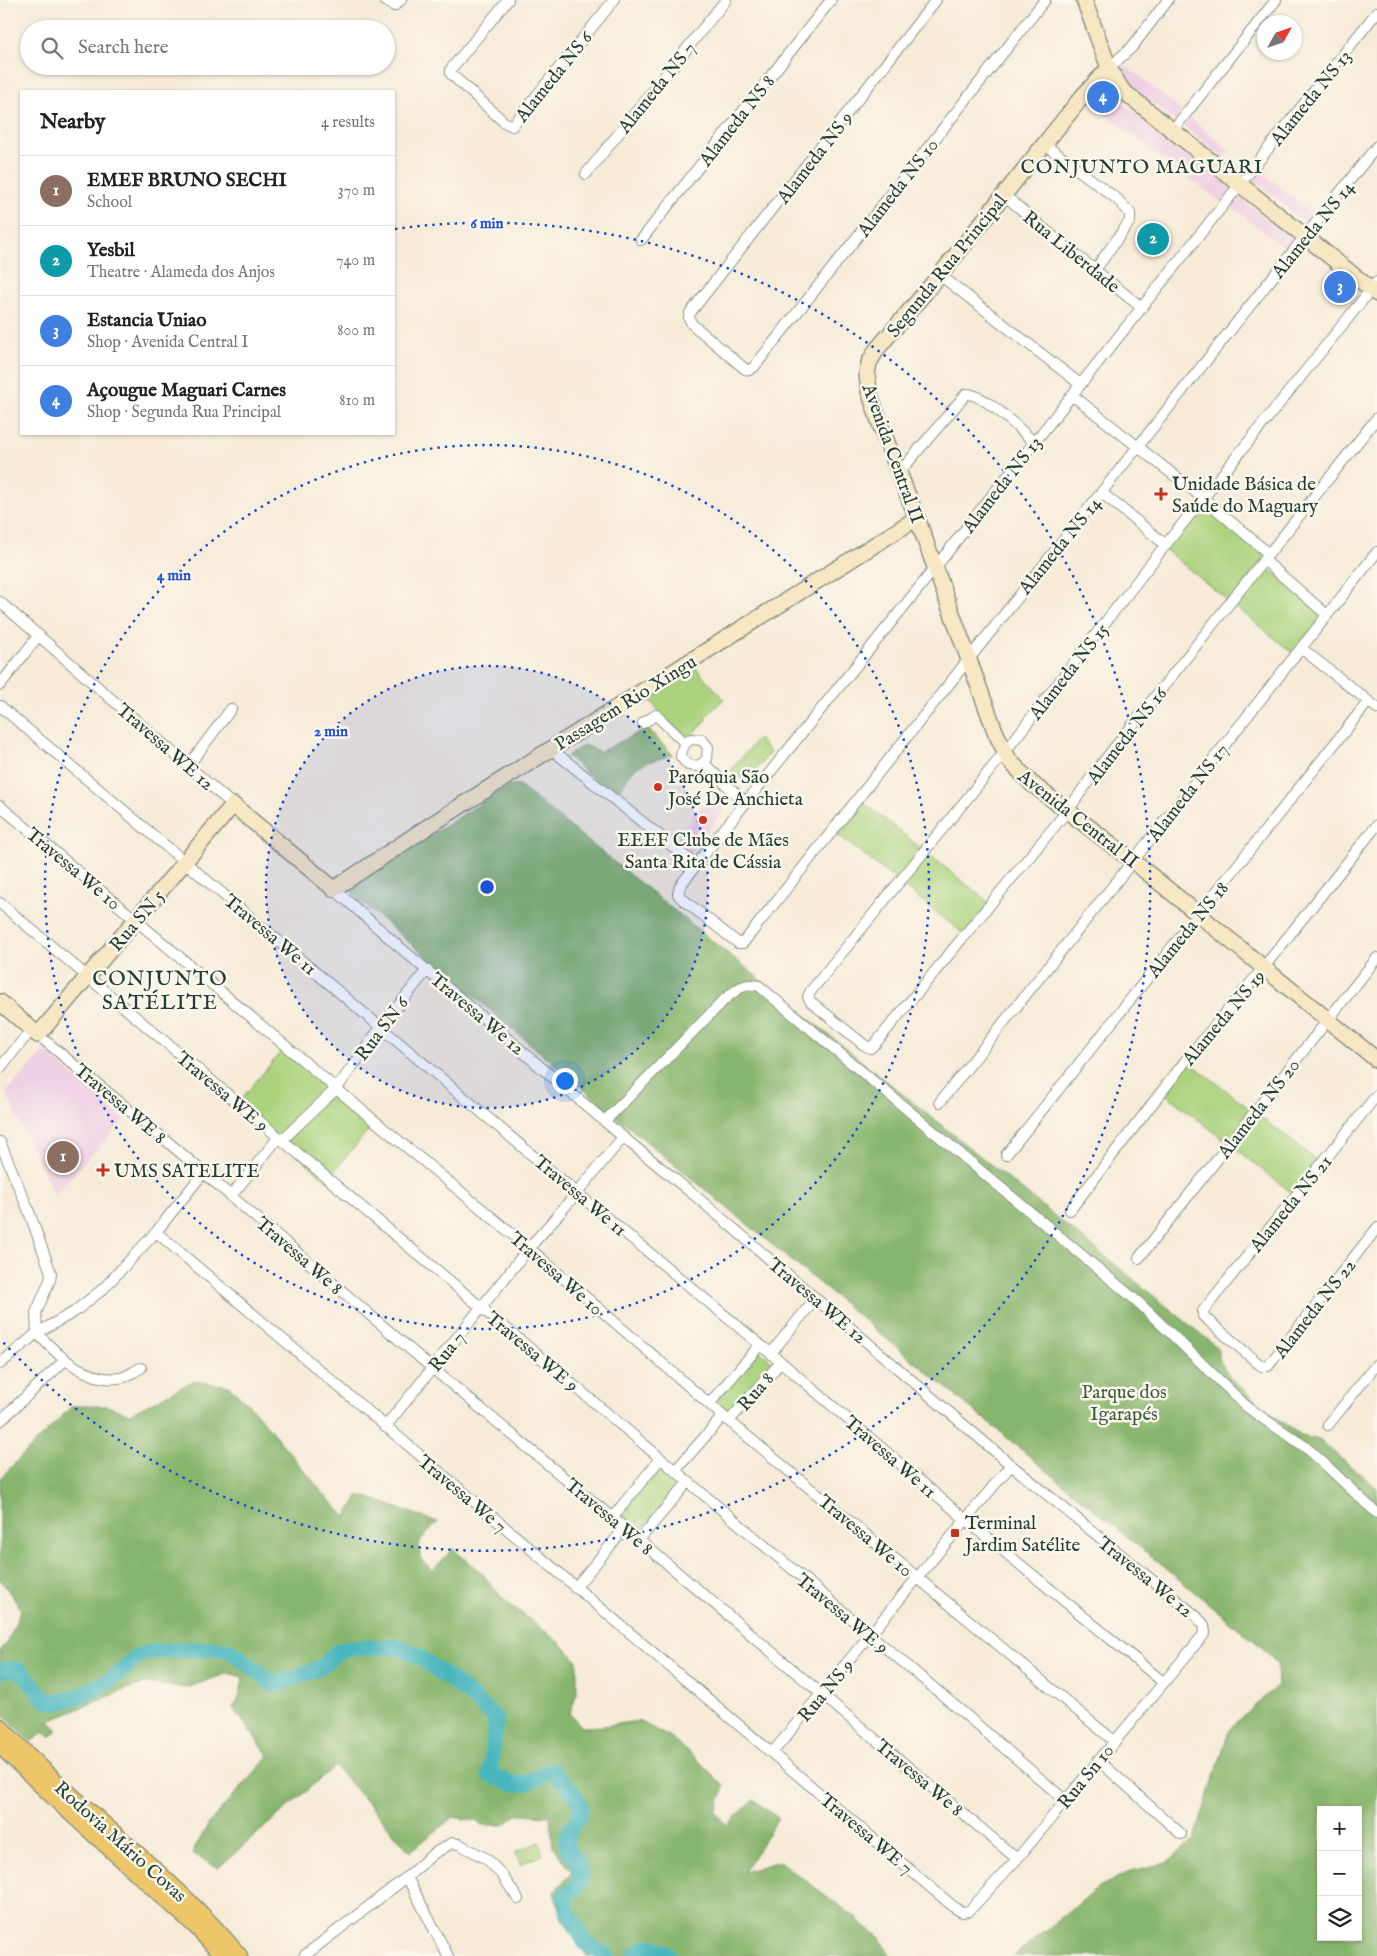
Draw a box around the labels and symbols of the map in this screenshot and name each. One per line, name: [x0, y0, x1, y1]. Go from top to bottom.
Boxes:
north arrow: [1257, 15, 1302, 60]
street label: Alameda NS 6: [510, 26, 599, 128]
street label: Alameda NS 7: [613, 38, 702, 140]
street label: Alameda NS 13: [1265, 45, 1358, 152]
street label: Alameda NS 8: [694, 71, 781, 173]
pin: 4: [1087, 78, 1119, 116]
street label: Alameda NS 9: [771, 107, 859, 210]
street label: Alameda NS 10: [852, 134, 945, 243]
district label: CONJUNTO MAGUARI: [1021, 155, 1263, 180]
street label: Alameda NS 14: [1266, 176, 1361, 285]
street label: Segunda Rua Principal: [882, 189, 1013, 343]
street label: Rua Liberdade: [1017, 206, 1124, 299]
text: 6 min: [470, 214, 504, 233]
pin: 2: [1137, 220, 1169, 258]
pin: 3: [1324, 268, 1356, 306]
street label: Avenida Central II: [855, 380, 929, 527]
street label: Alameda NS 13: [957, 432, 1048, 539]
place label: Unidade Básica de Saúde do Maguary: [1172, 473, 1319, 519]
marker: Unidade Básica de Saúde do Maguary: [1154, 487, 1168, 501]
street label: Alameda NS 14: [1013, 492, 1108, 601]
text: 4 min: [157, 566, 191, 585]
street label: Alameda NS 15: [1024, 619, 1115, 726]
street label: Passagem Rio Xingu: [551, 650, 702, 757]
street label: Alameda NS 16: [1081, 682, 1174, 791]
street label: Travessa WE 12: [111, 699, 218, 796]
text: 2 min: [314, 722, 348, 741]
street label: Alameda NS 17: [1142, 739, 1234, 848]
street label: Avenida Central II: [1012, 764, 1143, 874]
place label: Paróquia São José De Anchieta: [666, 766, 804, 812]
marker: Paróquia São José De Anchieta: [652, 781, 664, 793]
marker: EEEF Clube de Mães Santa Rita de Cássia: [697, 814, 709, 826]
street label: Travessa We 10: [20, 823, 125, 916]
place label: EEEF Clube de Mães Santa Rita de Cássia: [617, 829, 789, 875]
street label: Alameda NS 18: [1142, 877, 1235, 984]
centre of rings: [478, 878, 496, 896]
street label: Rua SN 5: [105, 885, 171, 957]
street label: Travessa We 11: [218, 890, 321, 981]
district label: CONJUNTO SATÉLITE: [92, 966, 228, 1017]
street label: Alameda NS 19: [1177, 966, 1272, 1072]
street label: Travessa We 12: [425, 968, 529, 1061]
street label: Rua SN 6: [350, 991, 415, 1066]
street label: Travessa WE 9: [170, 1047, 273, 1138]
street label: Alameda NS 20: [1212, 1054, 1306, 1165]
street label: Travessa WE 8: [69, 1059, 171, 1150]
your location: [552, 1068, 578, 1094]
pin: 1: [47, 1138, 79, 1176]
street label: Travessa We 11: [528, 1151, 631, 1242]
street label: Alameda NS 21: [1244, 1151, 1338, 1259]
place label: UMS SATELITE: [114, 1160, 260, 1184]
marker: UMS SATELITE: [96, 1163, 110, 1177]
street label: Travessa We 8: [250, 1212, 347, 1301]
street label: Travessa We 10: [504, 1227, 608, 1322]
street label: Travessa WE 12: [762, 1253, 871, 1350]
street label: Alameda NS 22: [1269, 1254, 1362, 1365]
street label: Travessa WE 9: [480, 1307, 583, 1398]
street label: Rua 7: [424, 1327, 471, 1377]
street label: Rua 8: [733, 1368, 780, 1417]
park label: Parque dos Igarapés: [1081, 1381, 1167, 1427]
street label: Travessa We 11: [839, 1411, 941, 1504]
street label: Travessa We 7: [412, 1450, 511, 1539]
street label: Travessa We 8: [560, 1474, 658, 1561]
street label: Travessa We 10: [812, 1490, 917, 1583]
place label: Terminal Jardim Satélite: [963, 1512, 1080, 1558]
marker: Terminal Jardim Satélite: [949, 1527, 961, 1539]
street label: Travessa We 12: [1092, 1532, 1197, 1623]
street label: Travessa WE 9: [790, 1569, 893, 1660]
street label: Rua NS 9: [793, 1655, 860, 1728]
street label: Travessa We 8: [870, 1735, 968, 1822]
street label: Rua Sn 10: [1053, 1740, 1120, 1815]
street label: Rodovia Mário Covas: [48, 1777, 191, 1908]
street label: Travessa WE 7: [814, 1789, 917, 1881]

